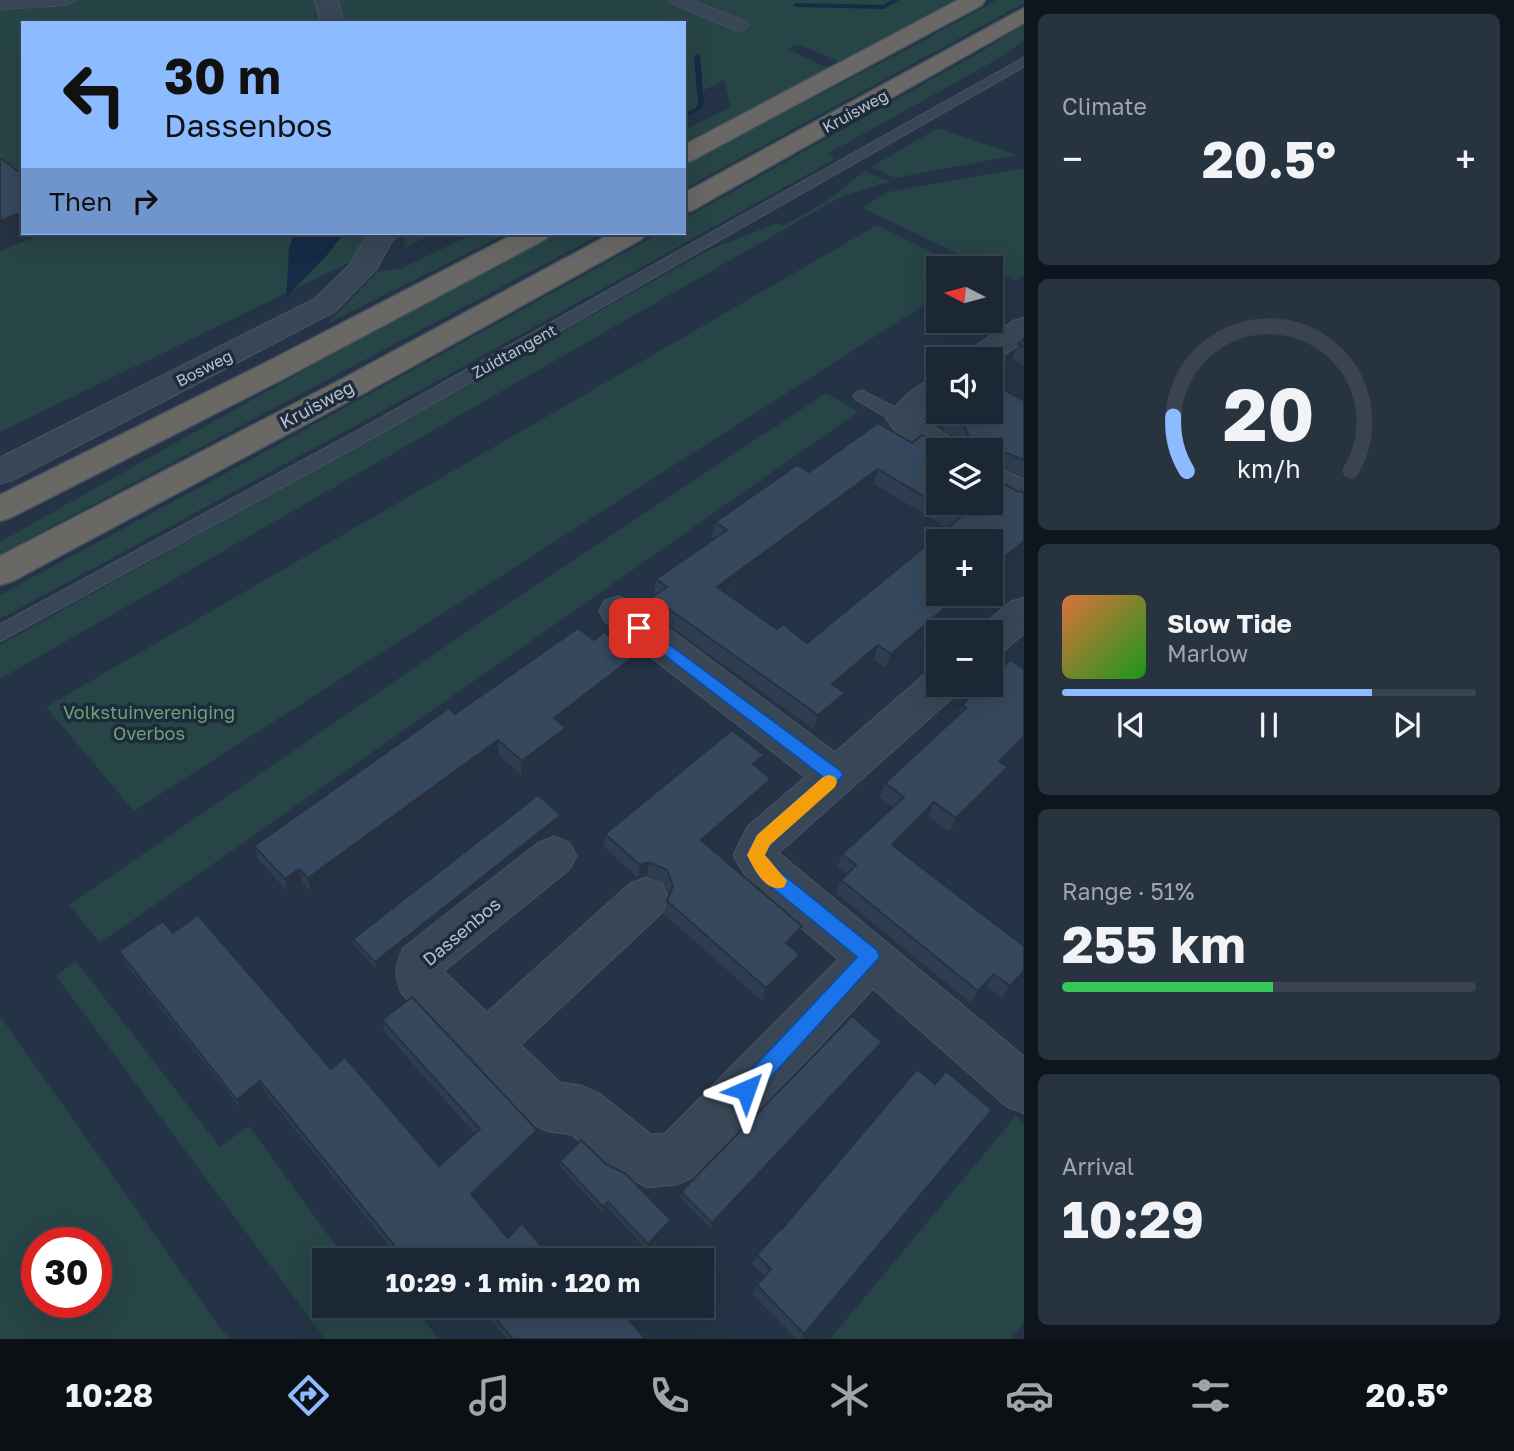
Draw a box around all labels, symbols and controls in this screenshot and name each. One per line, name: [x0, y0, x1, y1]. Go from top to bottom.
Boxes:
text: 30 m: [164, 46, 281, 105]
icon: left: [49, 49, 140, 140]
street label: Kruisweg: [819, 85, 891, 137]
text: Climate: [1062, 92, 1147, 120]
text: Dassenbos: [164, 106, 332, 144]
text: 20.5°: [1202, 127, 1336, 189]
text: −: [1062, 136, 1083, 181]
text: +: [1455, 136, 1476, 181]
icon: right: [126, 182, 164, 220]
text: Then: [49, 186, 112, 217]
north arrow: [926, 256, 1003, 332]
map controls: [926, 256, 1003, 697]
street label: Zuidtangent: [468, 320, 560, 382]
street label: Bosweg: [172, 345, 236, 391]
button: sound: [926, 347, 1003, 424]
text: 20: [1223, 370, 1315, 457]
street label: Kruisweg: [276, 375, 357, 433]
button: layers: [926, 438, 1003, 515]
text: km/h: [1237, 452, 1301, 483]
button: +: [926, 529, 1003, 606]
pin: [609, 598, 669, 658]
text: Slow Tide: [1167, 608, 1292, 639]
icon: arrive: [620, 609, 658, 647]
button: −: [926, 620, 1003, 697]
text: Marlow: [1167, 639, 1248, 667]
park label: Volkstuinvereniging Overbos: [63, 701, 235, 744]
icon: previous: [1112, 706, 1150, 744]
icon: pause: [1250, 706, 1288, 744]
icon: next: [1388, 706, 1426, 744]
text: Range · 51%: [1062, 877, 1194, 905]
street label: Dassenbos: [418, 892, 505, 970]
text: 255 km: [1062, 912, 1246, 974]
position arrow: [709, 1053, 783, 1127]
text: Arrival: [1062, 1152, 1134, 1180]
text: 10:29: [1062, 1187, 1204, 1249]
speed limit sign: 30: [21, 1227, 112, 1318]
text: 10:29 · 1 min · 120 m: [386, 1267, 640, 1298]
icon: directions: [284, 1371, 333, 1420]
icon: music: [465, 1371, 514, 1420]
icon: phone: [645, 1371, 694, 1420]
icon: climate: [825, 1371, 874, 1420]
icon: car: [1005, 1371, 1054, 1420]
icon: filters: [1186, 1371, 1235, 1420]
text: 10:28: [66, 1376, 153, 1414]
text: 20.5°: [1366, 1376, 1448, 1414]

